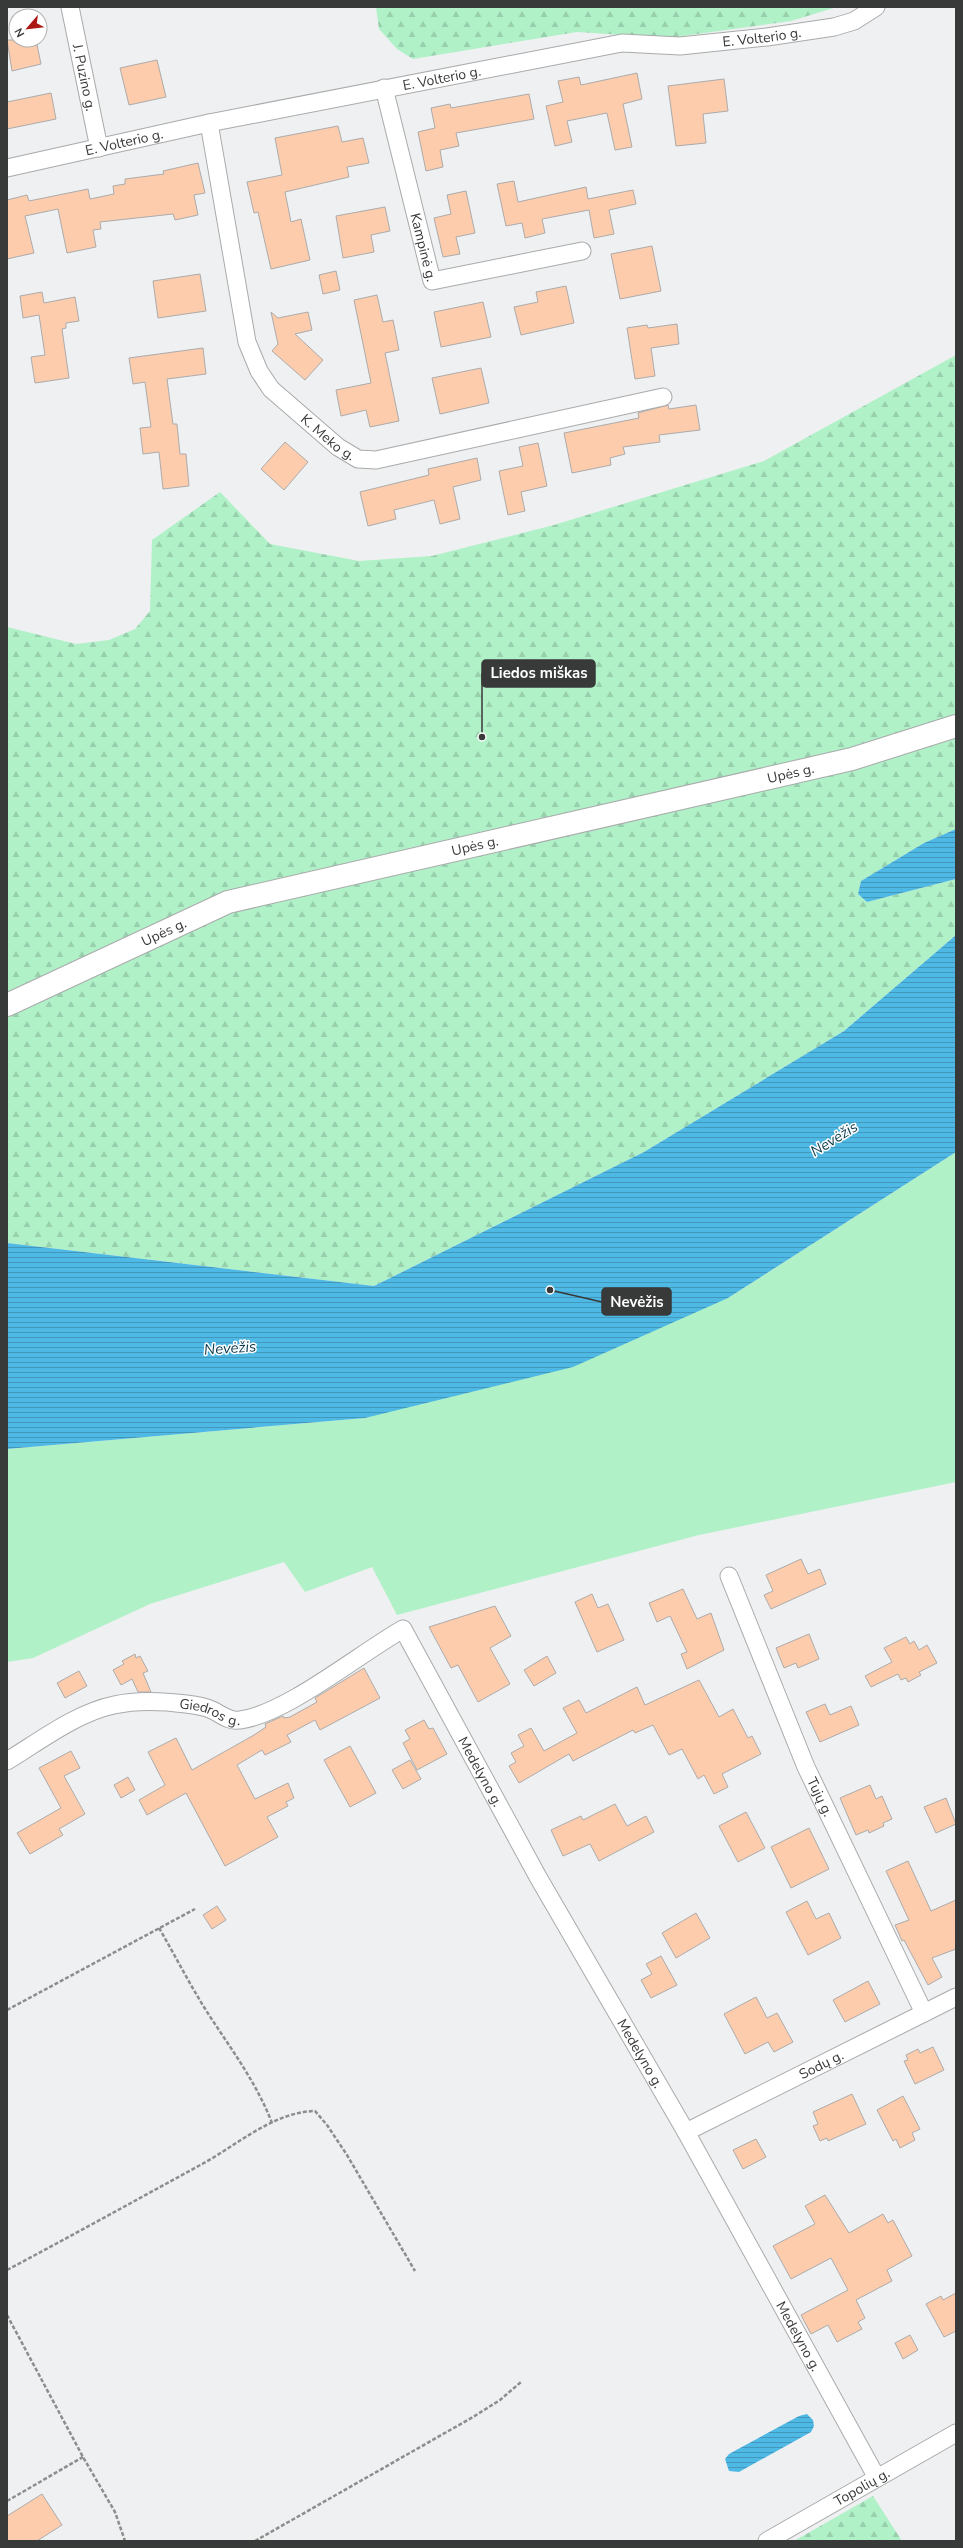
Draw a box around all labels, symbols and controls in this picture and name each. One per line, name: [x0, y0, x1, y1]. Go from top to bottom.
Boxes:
north arrow: [8, 8, 48, 48]
street label: E. Volterio g.: [722, 23, 802, 51]
text: N: [11, 25, 28, 40]
street label: J. Puzino g.: [68, 41, 101, 113]
street label: E. Volterio g.: [401, 61, 482, 95]
street label: E. Volterio g.: [83, 124, 165, 160]
street label: Kampinė g.: [406, 211, 441, 283]
street label: K. Meko g.: [297, 409, 359, 465]
callout: Liedos miškas: [482, 660, 595, 687]
text: Liedos miškas: [490, 663, 588, 683]
street label: Upės g.: [765, 758, 816, 788]
street label: Upės g.: [449, 831, 500, 860]
street label: Upės g.: [138, 913, 189, 951]
water label: Nevėžis: [807, 1117, 861, 1161]
callout: Nevėžis: [602, 1288, 671, 1315]
text: Nevėžis: [610, 1292, 664, 1312]
water label: Nevėžis: [203, 1336, 257, 1360]
street label: Giedros g.: [178, 1694, 241, 1730]
street label: Medelyno g.: [454, 1733, 507, 1810]
street label: Tujų g.: [803, 1774, 838, 1820]
street label: Medelyno g.: [613, 2015, 668, 2091]
street label: Sodų g.: [796, 2045, 847, 2084]
street label: Medelyno g.: [772, 2298, 826, 2374]
street label: Topolių g.: [830, 2463, 893, 2510]

